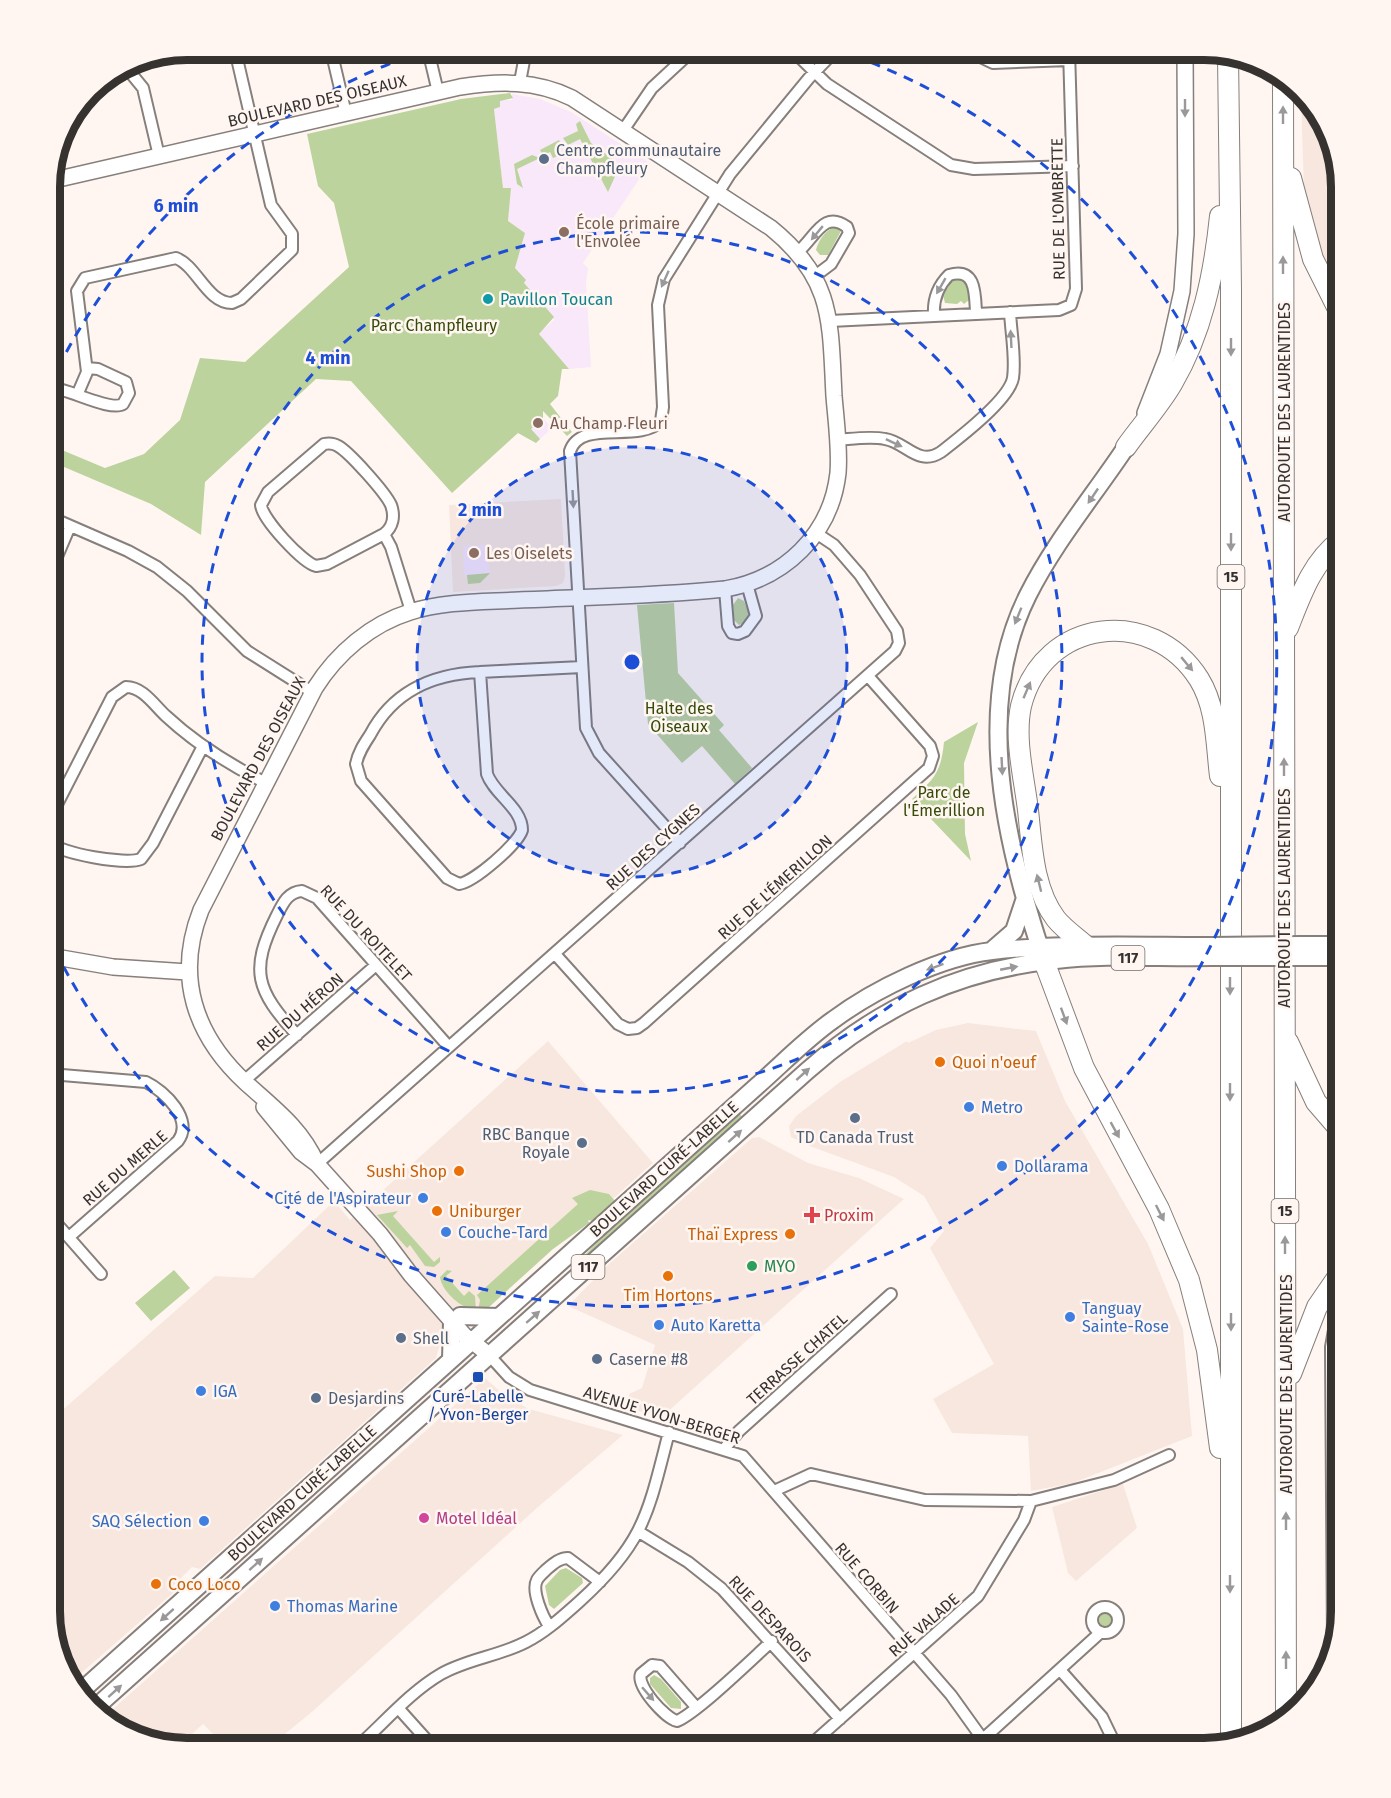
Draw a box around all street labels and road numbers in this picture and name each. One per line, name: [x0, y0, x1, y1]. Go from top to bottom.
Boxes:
street label: BOULEVARD DES OISEAUX: [226, 71, 409, 131]
street label: RUE DE L'OMBRETTE: [1047, 138, 1069, 280]
street label: AUTOROUTE DES LAURENTIDES: [1275, 302, 1294, 522]
road number: 15: [1218, 565, 1244, 589]
street label: BOULEVARD DES OISEAUX: [207, 673, 309, 844]
street label: AUTOROUTE DES LAURENTIDES: [1275, 788, 1294, 1008]
street label: RUE DES CYGNES: [602, 800, 704, 894]
street label: RUE DE L'ÉMERILLON: [713, 830, 836, 943]
street label: RUE DU ROITELET: [316, 881, 416, 986]
road number: 117: [1112, 946, 1144, 970]
street label: RUE DU HÉRON: [252, 968, 347, 1055]
street label: BOULEVARD CURÉ-LABELLE: [585, 1096, 742, 1241]
street label: RUE DU MERLE: [79, 1126, 171, 1210]
road number: 15: [1272, 1199, 1298, 1223]
road number: 117: [572, 1255, 604, 1279]
street label: AUTOROUTE DES LAURENTIDES: [1277, 1274, 1296, 1494]
street label: TERRASSE CHATEL: [743, 1309, 851, 1409]
street label: AVENUE YVON-BERGER: [581, 1382, 743, 1448]
street label: BOULEVARD CURÉ-LABELLE: [223, 1420, 380, 1565]
street label: RUE CORBIN: [831, 1539, 903, 1617]
street label: RUE DESPAROIS: [725, 1572, 815, 1667]
street label: RUE VALADE: [885, 1589, 963, 1661]

